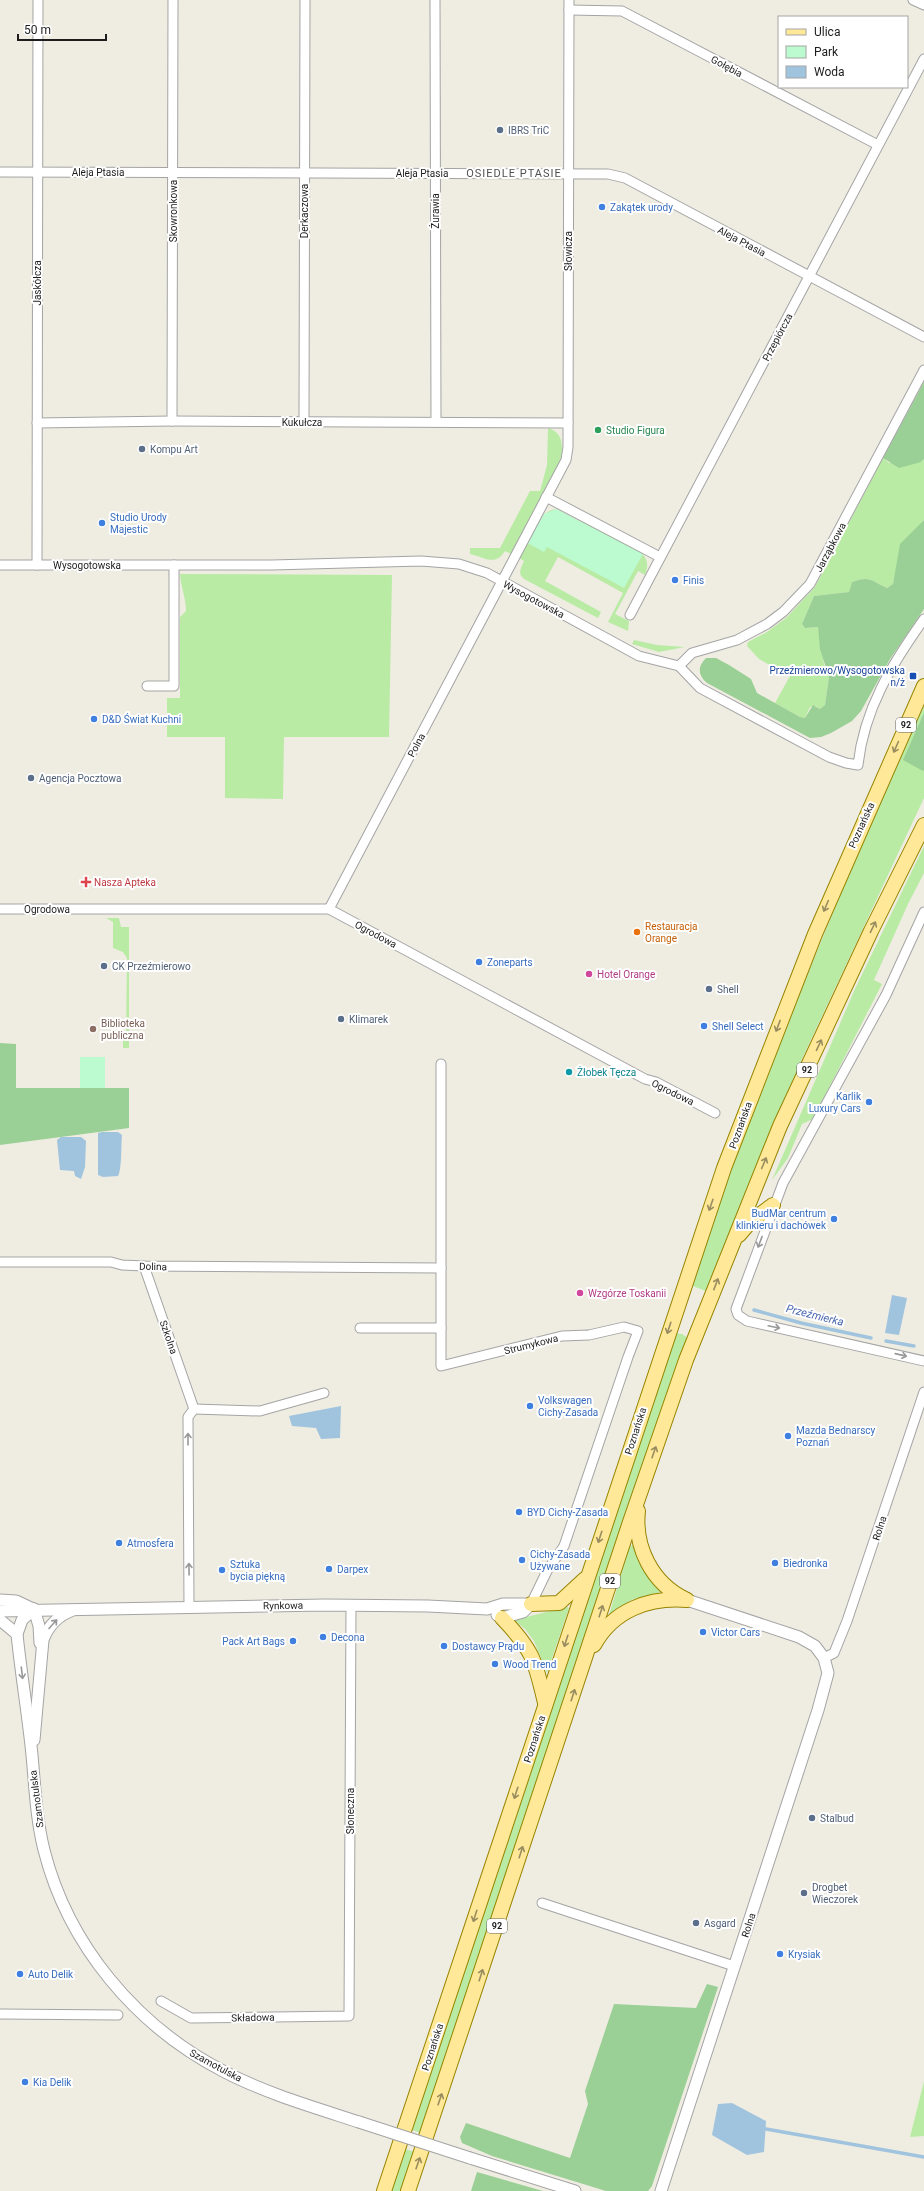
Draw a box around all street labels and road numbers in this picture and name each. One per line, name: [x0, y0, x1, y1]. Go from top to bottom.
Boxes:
street label: Gołębia: [709, 54, 744, 79]
street label: Aleja Ptasia: [72, 167, 124, 178]
street label: Aleja Ptasia: [396, 168, 448, 179]
street label: Skowronkowa: [168, 180, 179, 242]
street label: Derkaczowa: [299, 184, 310, 238]
street label: Żurawia: [429, 193, 441, 229]
street label: Aleja Ptasia: [716, 224, 768, 259]
street label: Słowicza: [563, 231, 574, 271]
street label: Jaskółcza: [32, 260, 43, 306]
street label: Przepiórcza: [760, 311, 795, 363]
street label: Kukułcza: [282, 417, 322, 428]
street label: Jarząbkowa: [813, 521, 848, 574]
street label: Wysogotowska: [53, 560, 121, 571]
street label: Wysogotowska: [501, 579, 566, 620]
road number: 92: [896, 718, 916, 732]
street label: Polna: [406, 731, 427, 759]
street label: Poznańska: [846, 801, 876, 850]
street label: Ogrodowa: [24, 904, 70, 915]
street label: Ogrodowa: [353, 919, 399, 950]
road number: 92: [797, 1063, 817, 1077]
street label: Ogrodowa: [650, 1077, 696, 1107]
street label: Poznańska: [727, 1100, 754, 1150]
street label: Dolina: [139, 1261, 167, 1272]
street label: Szkolna: [158, 1319, 179, 1356]
street label: Strumykowa: [503, 1332, 559, 1357]
street label: Poznańska: [623, 1406, 648, 1456]
street label: Rolna: [870, 1514, 889, 1542]
road number: 92: [600, 1574, 620, 1588]
street label: Rynkowa: [263, 1600, 303, 1611]
street label: Poznańska: [522, 1714, 547, 1764]
street label: Szamotulska: [28, 1770, 45, 1828]
street label: Słoneczna: [345, 1788, 356, 1834]
street label: Rolna: [739, 1911, 758, 1939]
road number: 92: [487, 1919, 507, 1933]
street label: Składowa: [231, 2012, 275, 2023]
street label: Poznańska: [420, 2022, 445, 2072]
street label: Szamotulska: [188, 2047, 244, 2084]

